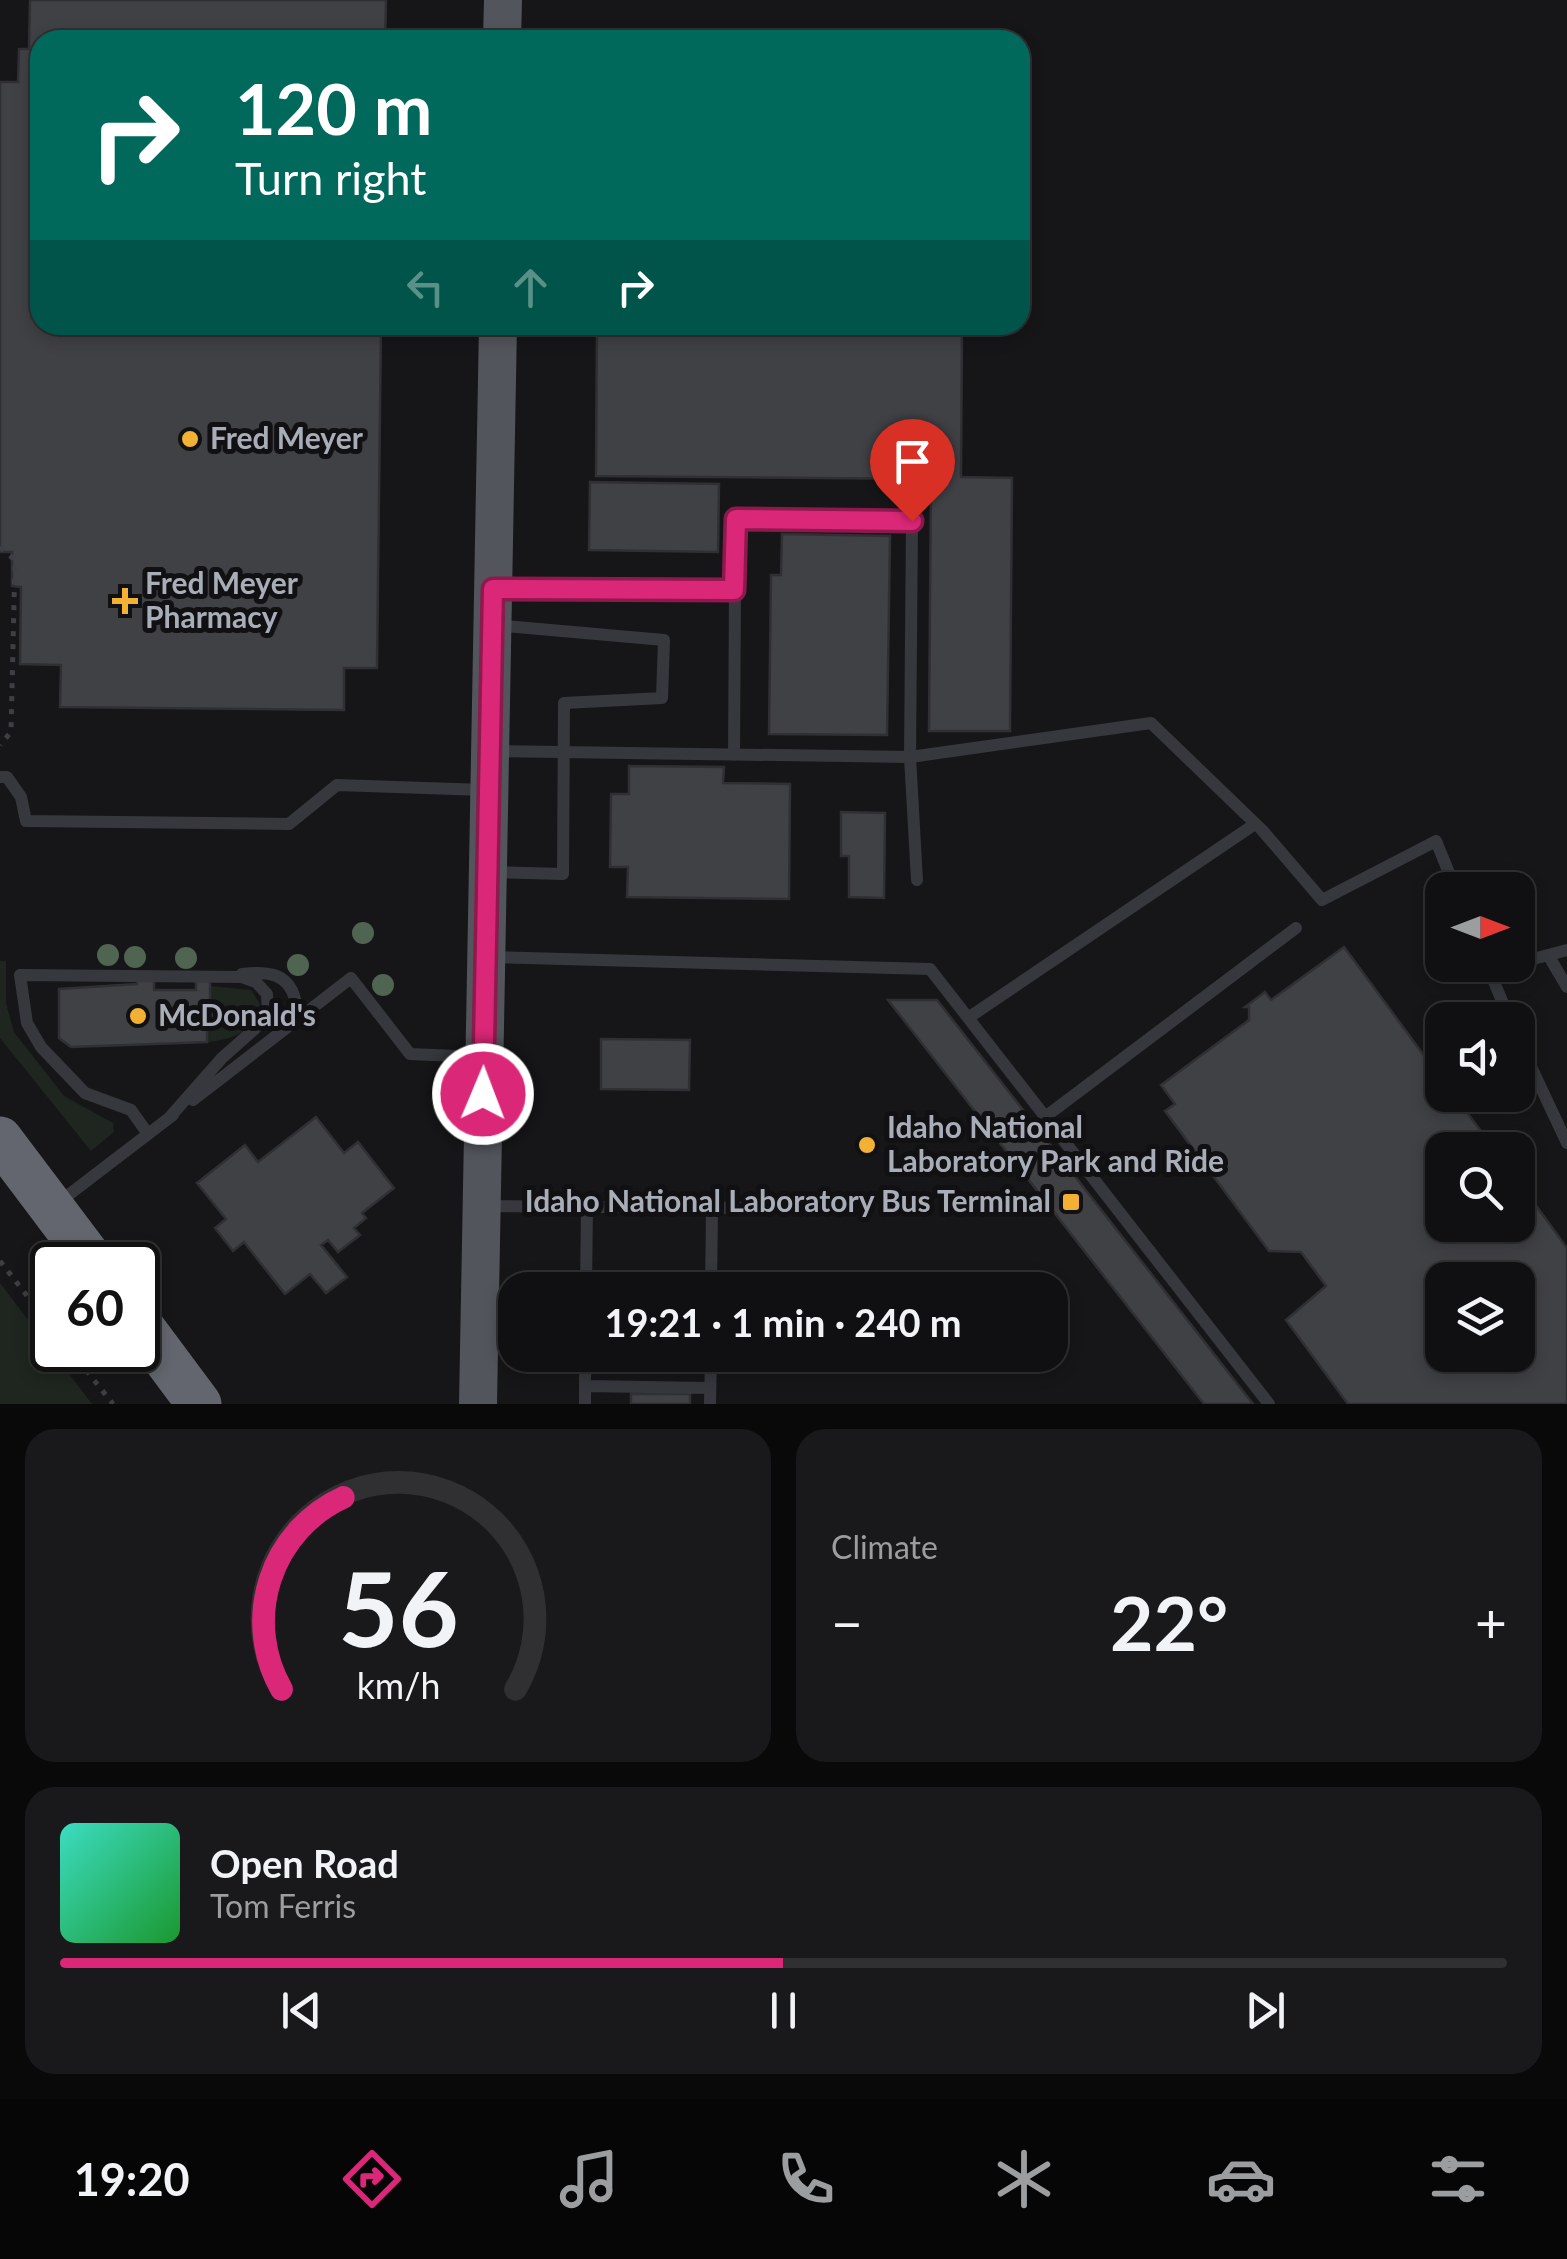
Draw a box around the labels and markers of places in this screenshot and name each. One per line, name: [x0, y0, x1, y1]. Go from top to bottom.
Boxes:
place label: Fred Meyer: [210, 419, 364, 455]
pin: [870, 419, 955, 522]
marker: Fred Meyer: [179, 428, 201, 450]
place label: Fred Meyer Pharmacy: [145, 564, 299, 634]
marker: Fred Meyer Pharmacy: [114, 590, 136, 612]
place label: McDonald's: [158, 996, 316, 1032]
marker: McDonald's: [127, 1005, 149, 1027]
place label: Idaho National Laboratory Park and Ride: [887, 1108, 1224, 1178]
marker: Idaho National Laboratory Park and Ride: [856, 1134, 878, 1156]
place label: Idaho National Laboratory Bus Terminal: [525, 1182, 1051, 1218]
marker: Idaho National Laboratory Bus Terminal: [1060, 1191, 1082, 1213]

